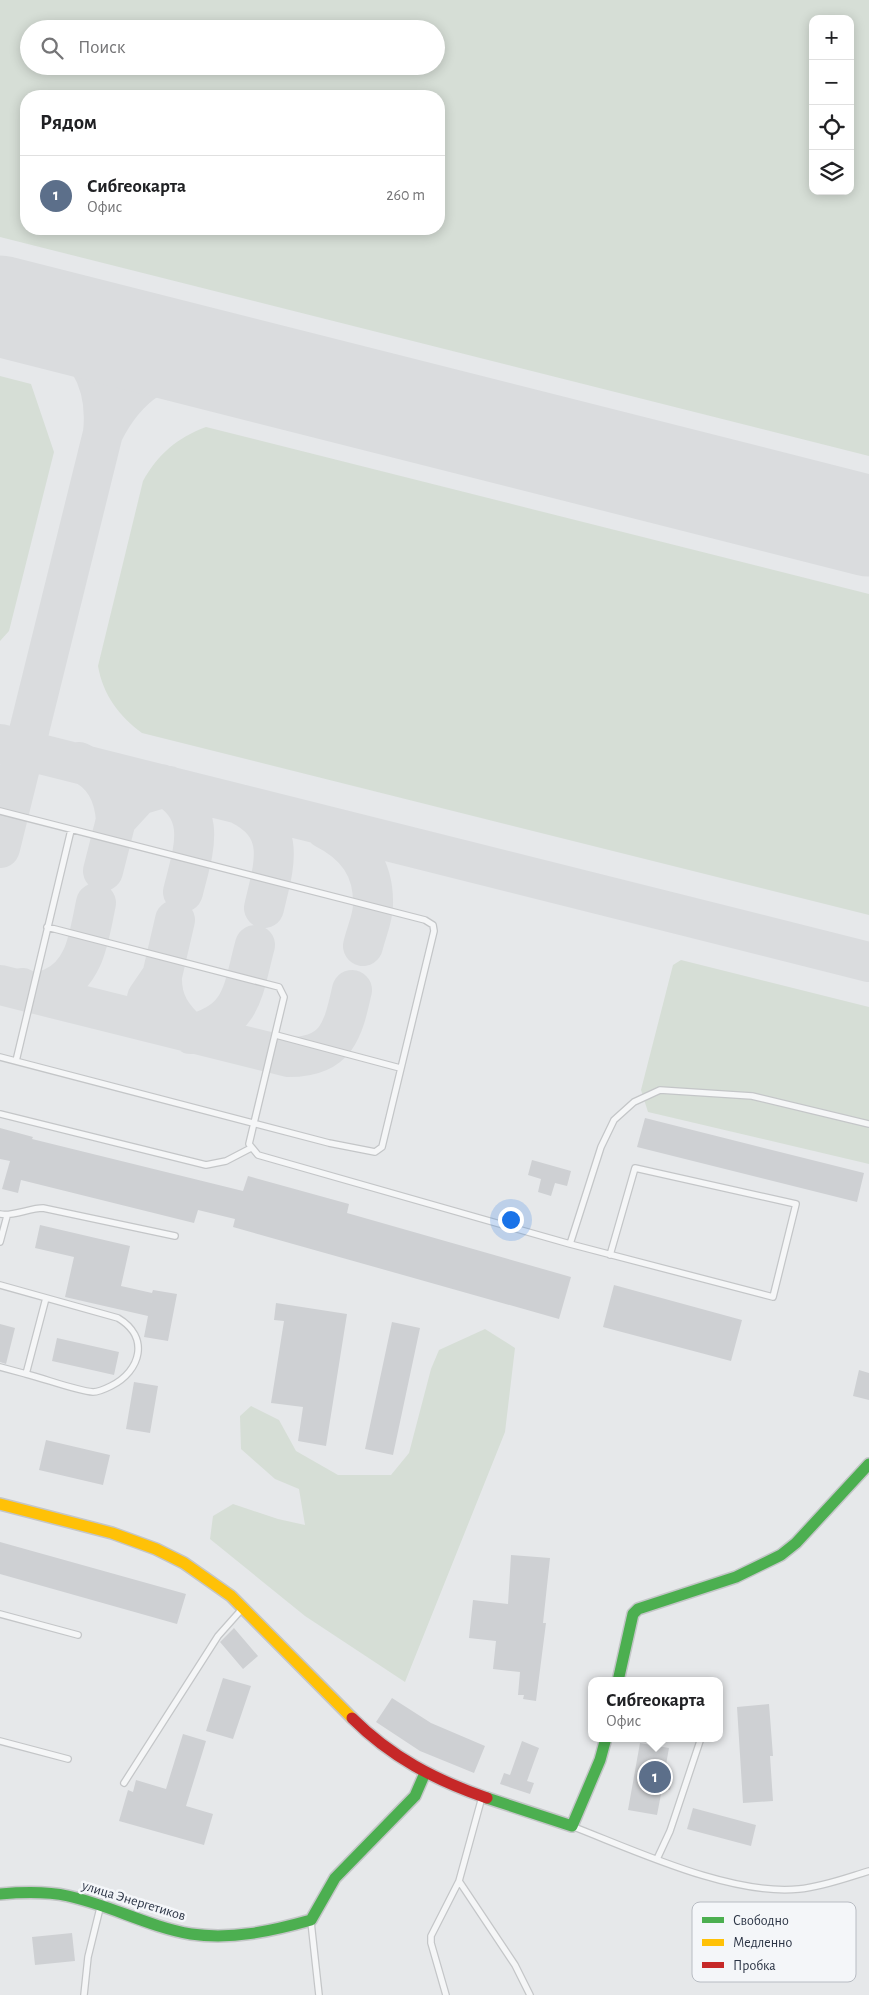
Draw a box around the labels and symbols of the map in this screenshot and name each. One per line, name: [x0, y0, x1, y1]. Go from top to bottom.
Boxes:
your location: [498, 1207, 524, 1233]
pin: 1: [639, 1758, 671, 1796]
street label: улица Энергетиков: [79, 1878, 187, 1923]
legend: [692, 1902, 856, 1982]
text: Свободно: [733, 1914, 789, 1928]
text: Медленно: [733, 1936, 792, 1950]
text: Пробка: [733, 1959, 776, 1973]

